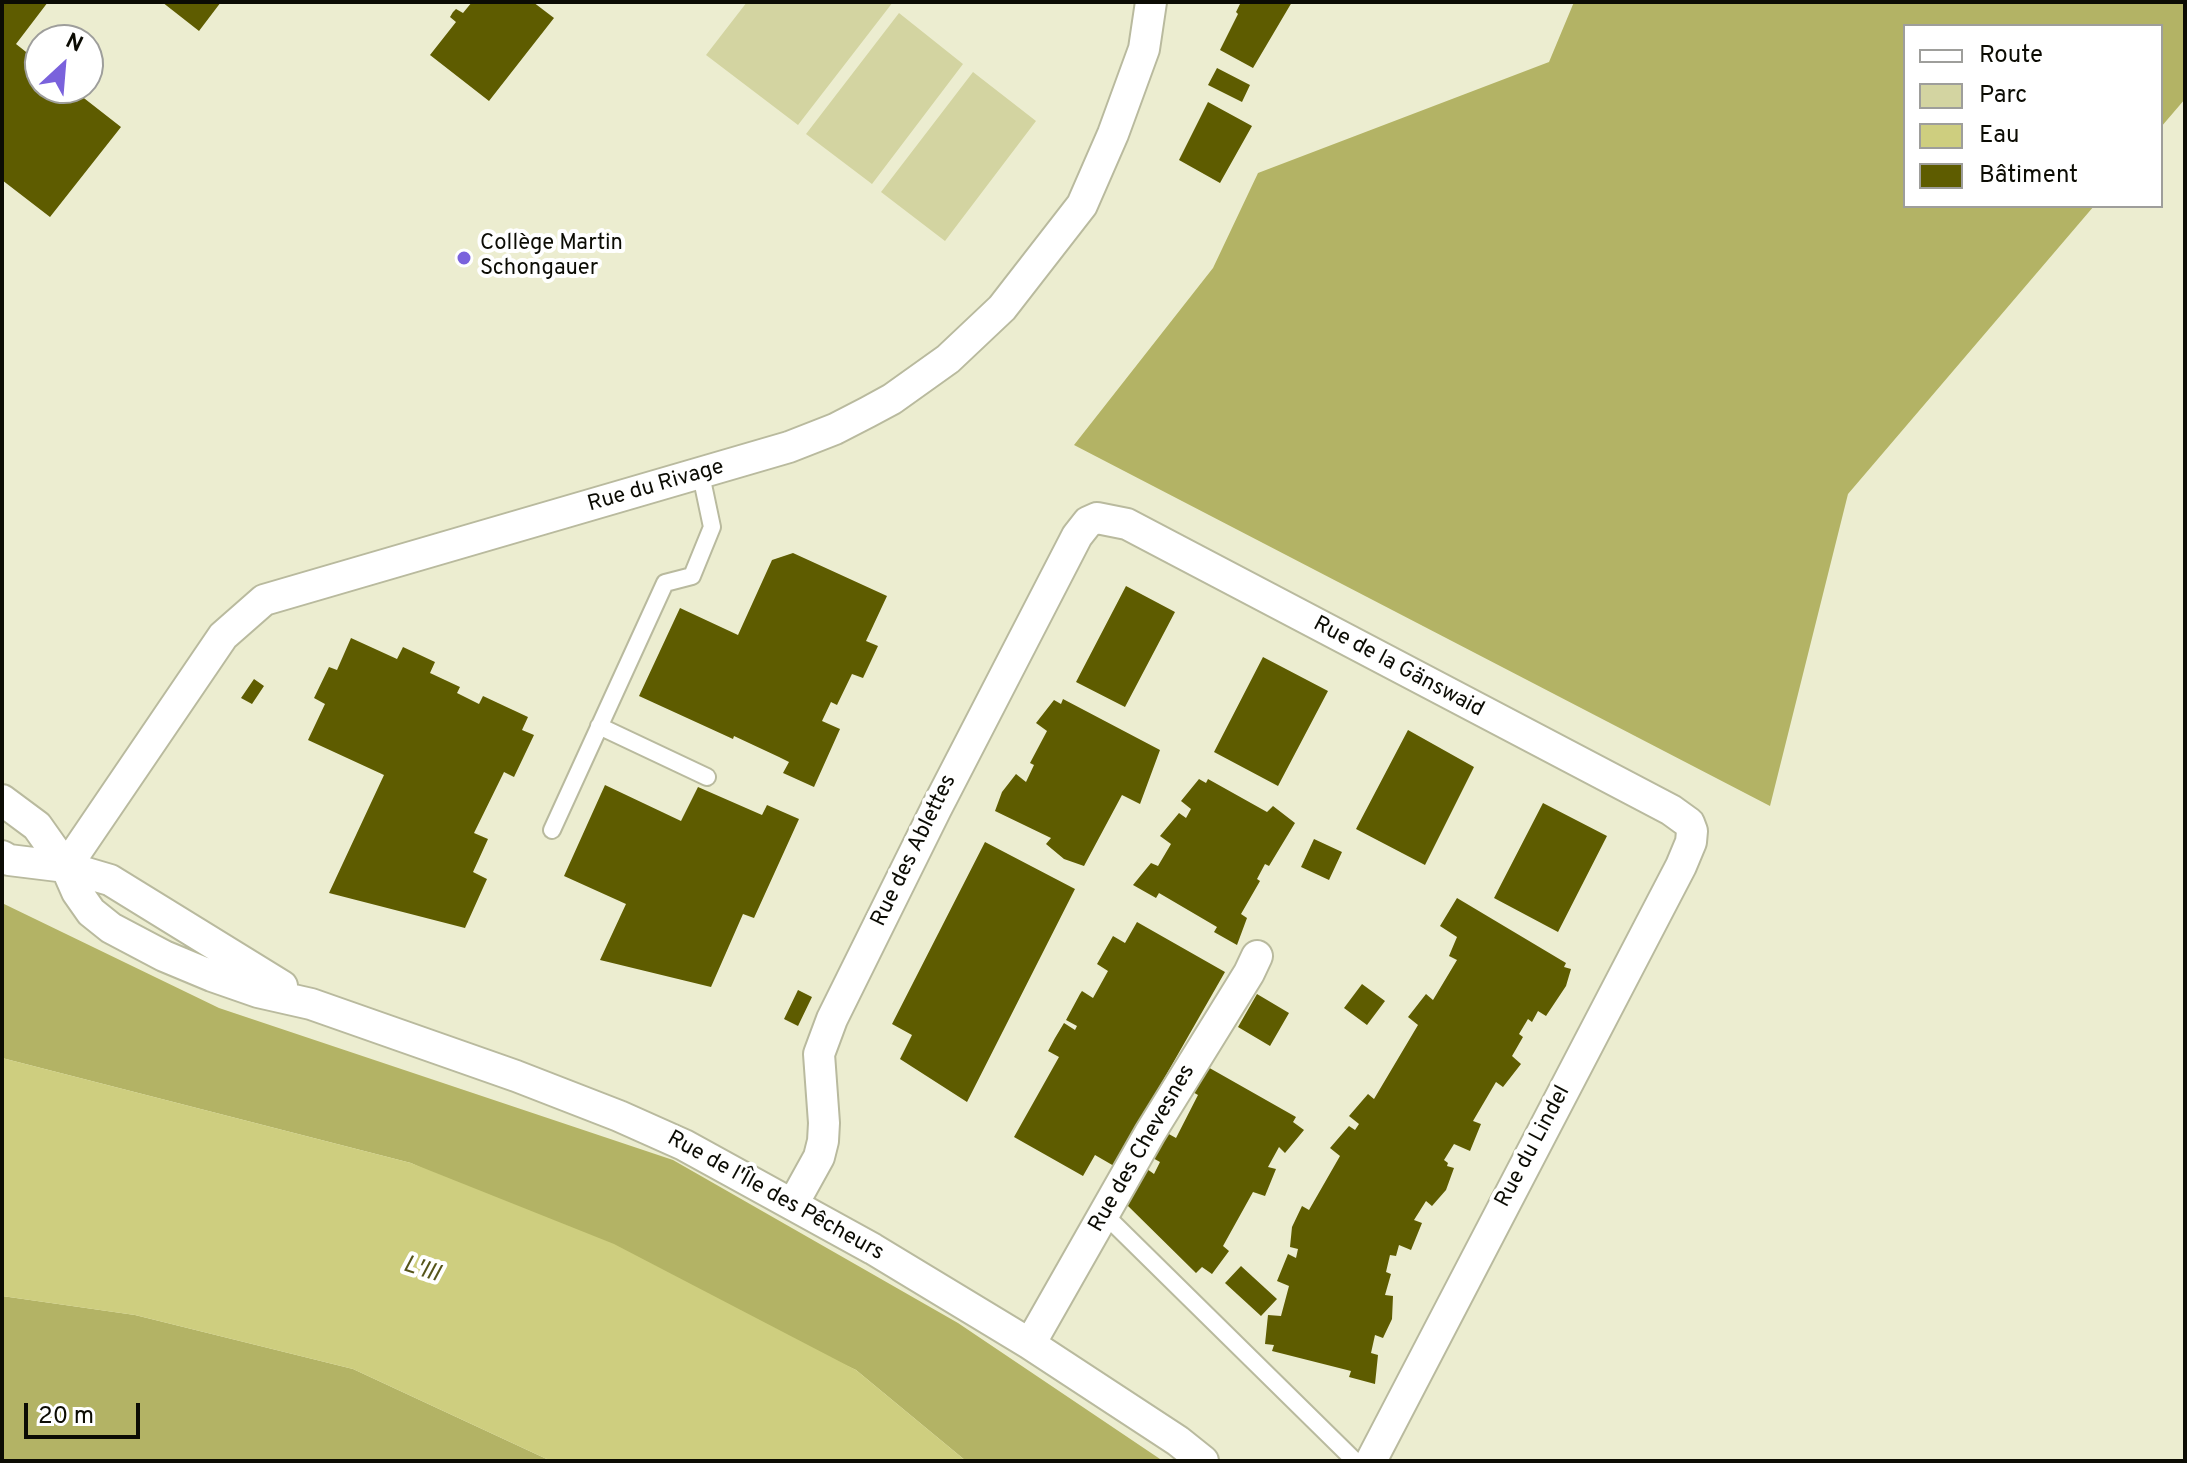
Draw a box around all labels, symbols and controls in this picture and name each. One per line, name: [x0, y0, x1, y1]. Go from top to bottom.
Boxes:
north arrow: [24, 24, 104, 104]
legend: [1903, 24, 2163, 208]
text: N: [61, 28, 87, 59]
text: Route: [1979, 41, 2043, 71]
text: Parc: [1979, 81, 2027, 111]
text: Eau: [1979, 121, 2019, 151]
text: Bâtiment: [1979, 161, 2078, 191]
place label: Collège Martin Schongauer: [480, 232, 623, 284]
marker: Collège Martin Schongauer: [455, 249, 473, 267]
street label: Rue du Rivage: [585, 455, 727, 519]
street label: Rue de la Gänswaid: [1308, 612, 1488, 724]
street label: Rue des Ablettes: [867, 771, 963, 931]
street label: Rue des Chevesnes: [1084, 1061, 1202, 1237]
street label: Rue du Lindel: [1491, 1082, 1577, 1212]
street label: Rue de l'Île des Pêcheurs: [662, 1126, 888, 1268]
water label: L'Ill: [399, 1252, 443, 1290]
scale bar: [28, 1387, 144, 1437]
text: 20 m: [38, 1402, 94, 1432]

